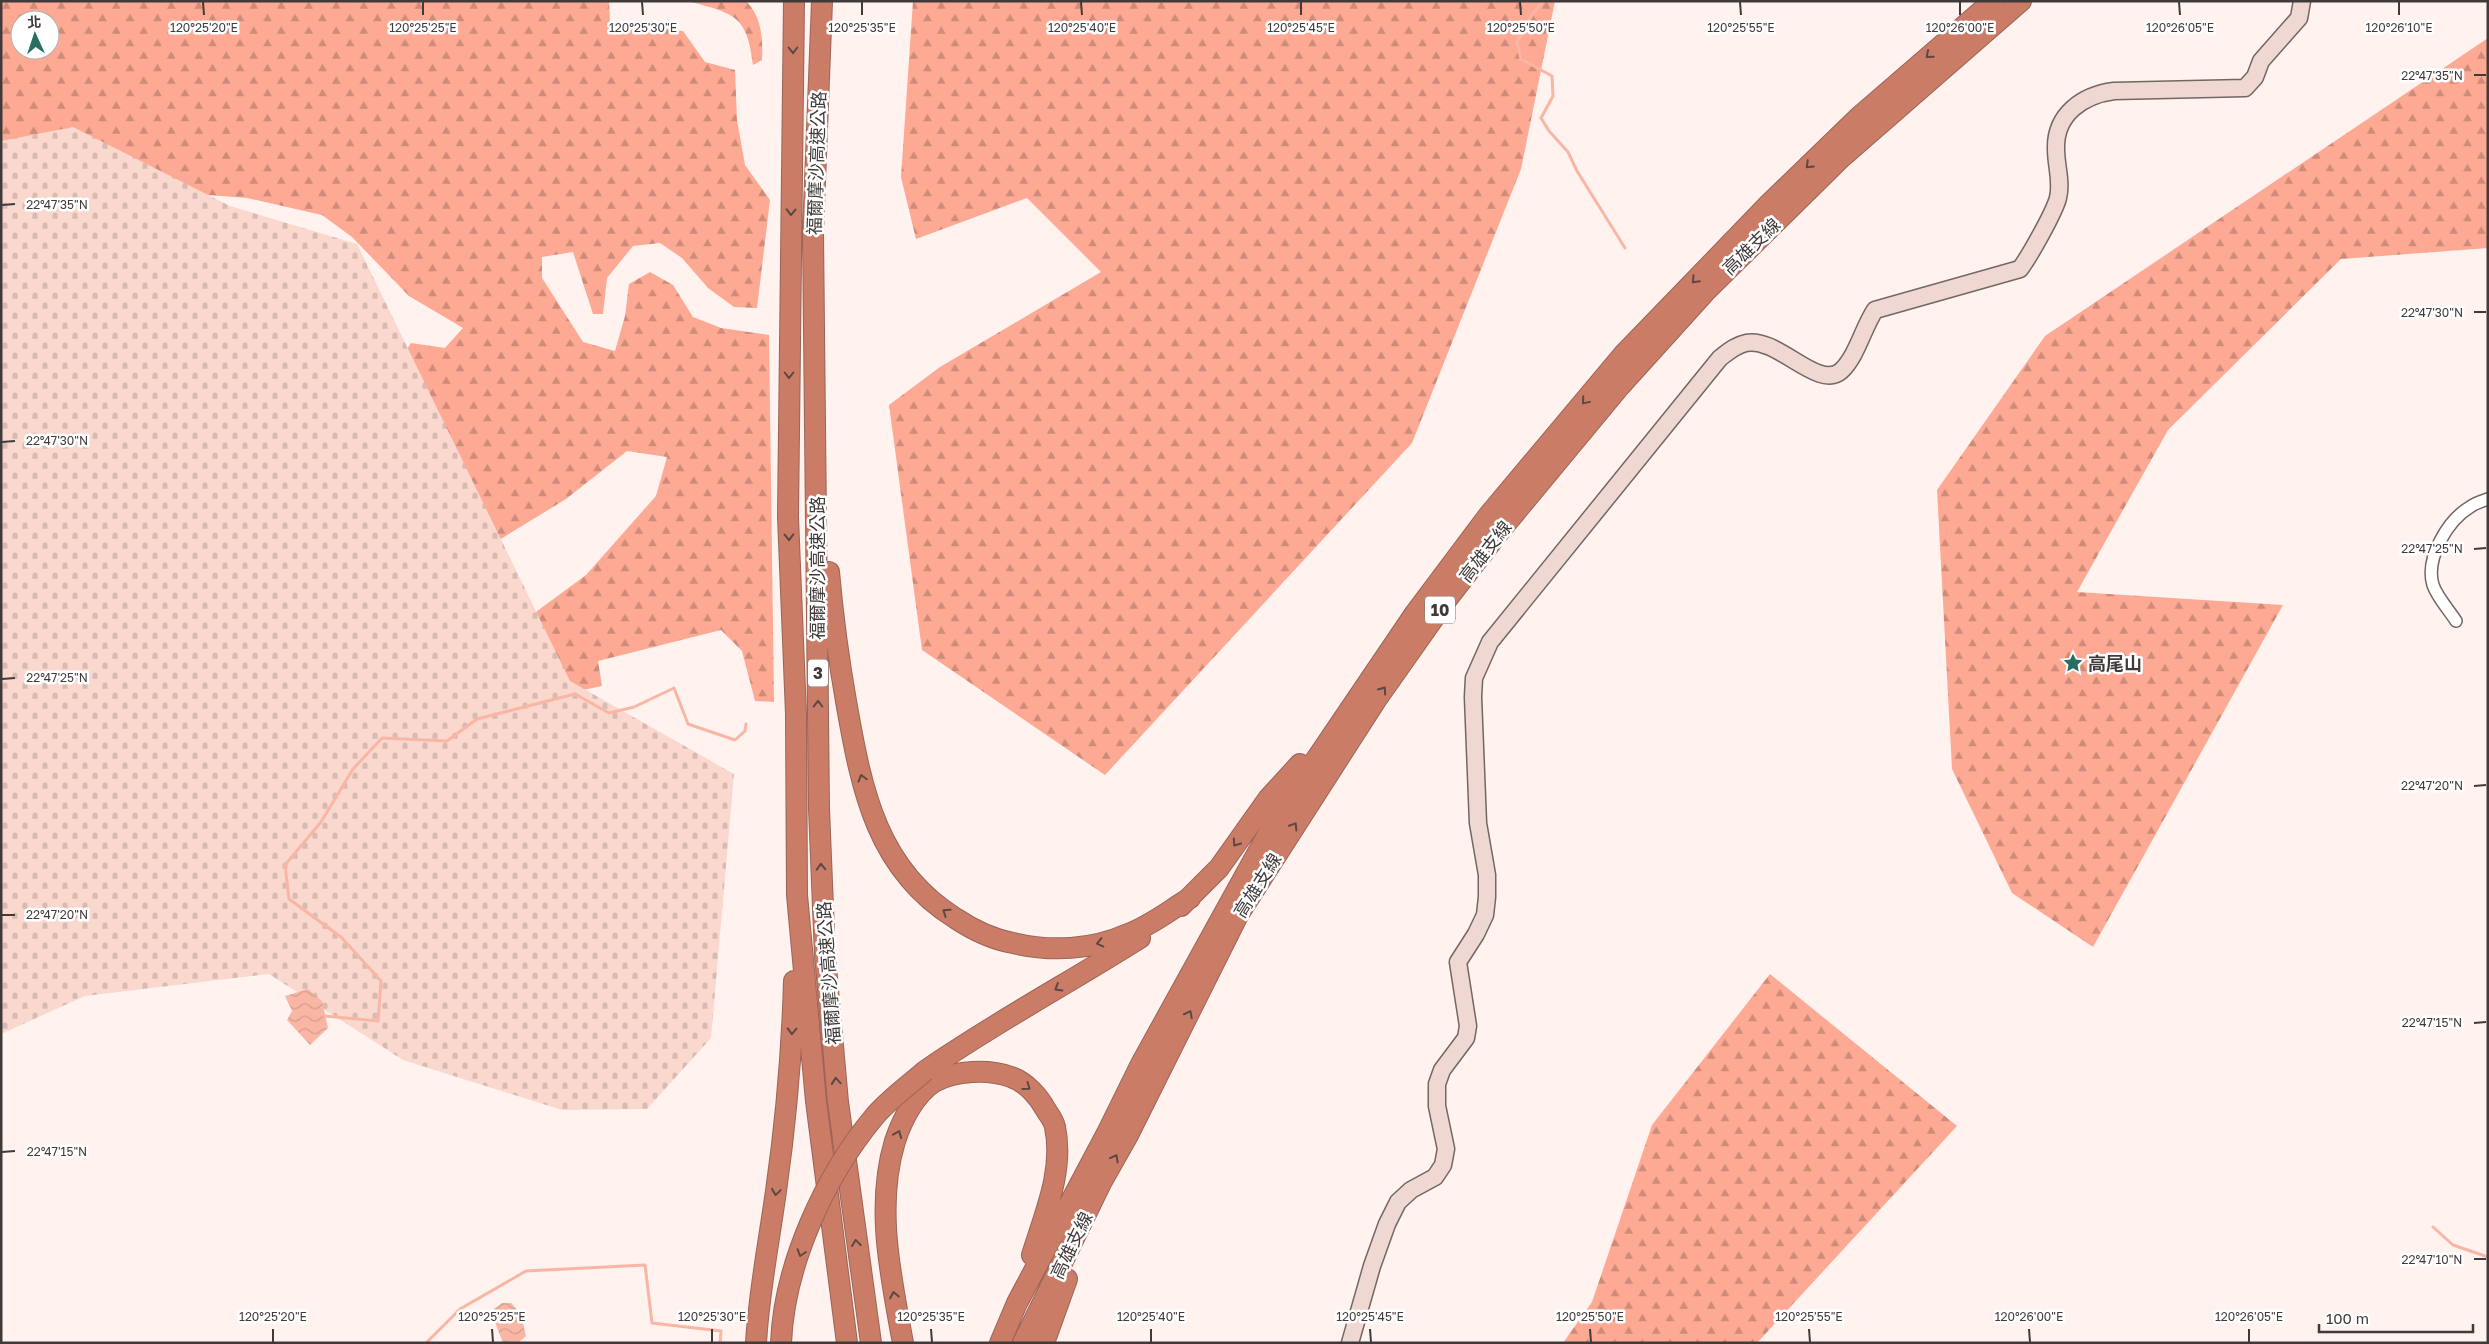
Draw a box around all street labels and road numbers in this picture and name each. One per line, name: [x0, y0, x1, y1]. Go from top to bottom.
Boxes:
street label: 福爾摩沙高速公路: [802, 91, 830, 235]
street label: 高雄支線: [1717, 213, 1785, 279]
street label: 福爾摩沙高速公路: [806, 496, 828, 640]
street label: 高雄支線: [1454, 516, 1516, 586]
road number: 10: [1425, 596, 1455, 624]
road number: 3: [808, 660, 828, 686]
street label: 高雄支線: [1229, 849, 1285, 921]
street label: 福爾摩沙高速公路: [812, 900, 844, 1046]
street label: 高雄支線: [1045, 1208, 1097, 1282]

